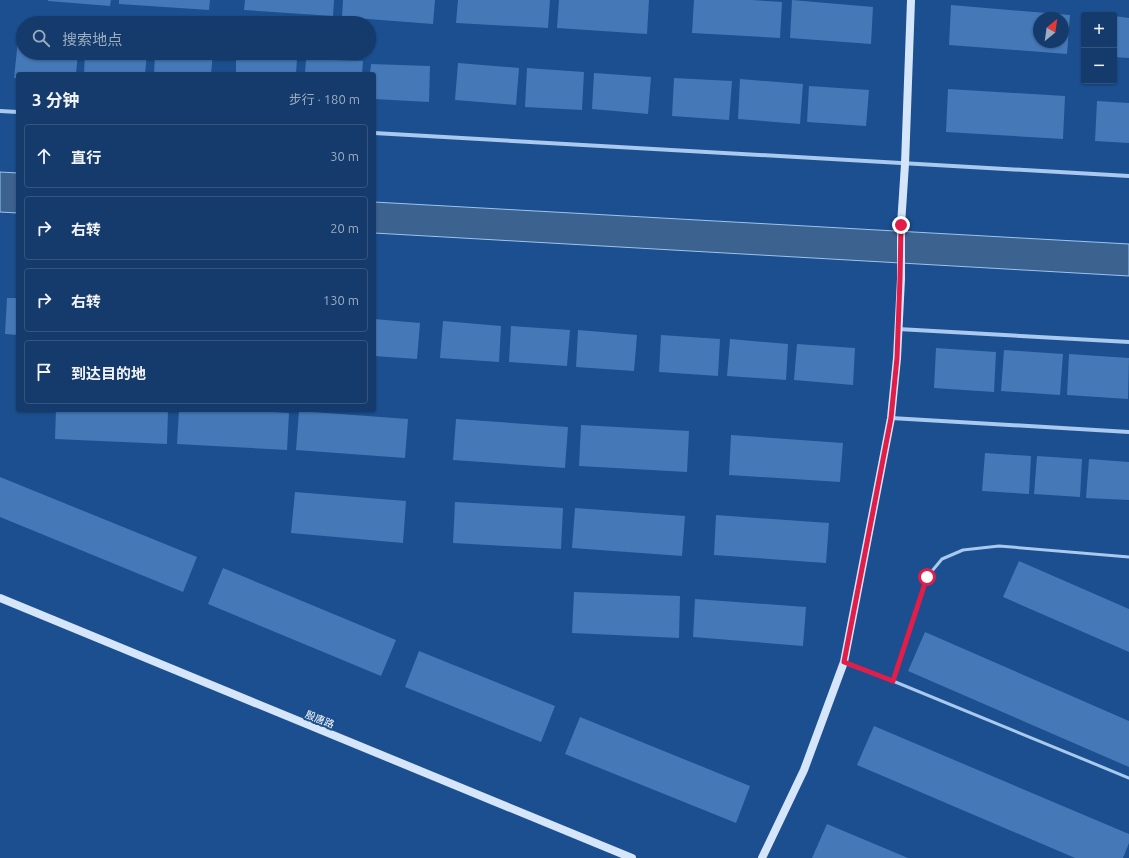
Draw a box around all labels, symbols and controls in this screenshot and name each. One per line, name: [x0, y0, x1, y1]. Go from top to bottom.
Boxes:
north arrow: [1033, 12, 1069, 48]
map controls: [1081, 12, 1117, 84]
button: +: [1081, 12, 1117, 48]
search box: [16, 16, 376, 60]
icon: search: [30, 27, 52, 49]
text: 搜索地点: [62, 31, 122, 48]
button: −: [1081, 48, 1117, 84]
text: 3 分钟: [32, 90, 80, 109]
text: 步行 · 180 m: [289, 92, 360, 106]
icon: ahead: [33, 145, 55, 167]
text: 直行: [71, 149, 101, 166]
text: 30 m: [330, 149, 359, 163]
route end: [892, 216, 910, 234]
icon: right: [33, 217, 55, 239]
text: 右转: [71, 221, 101, 238]
text: 20 m: [330, 221, 359, 235]
icon: right: [33, 289, 55, 311]
text: 右转: [71, 293, 101, 310]
text: 130 m: [323, 293, 359, 307]
icon: arrive: [33, 361, 55, 383]
text: 到达目的地: [71, 365, 146, 382]
route start: [918, 568, 936, 586]
street label: 殷唐路: [304, 709, 336, 730]

